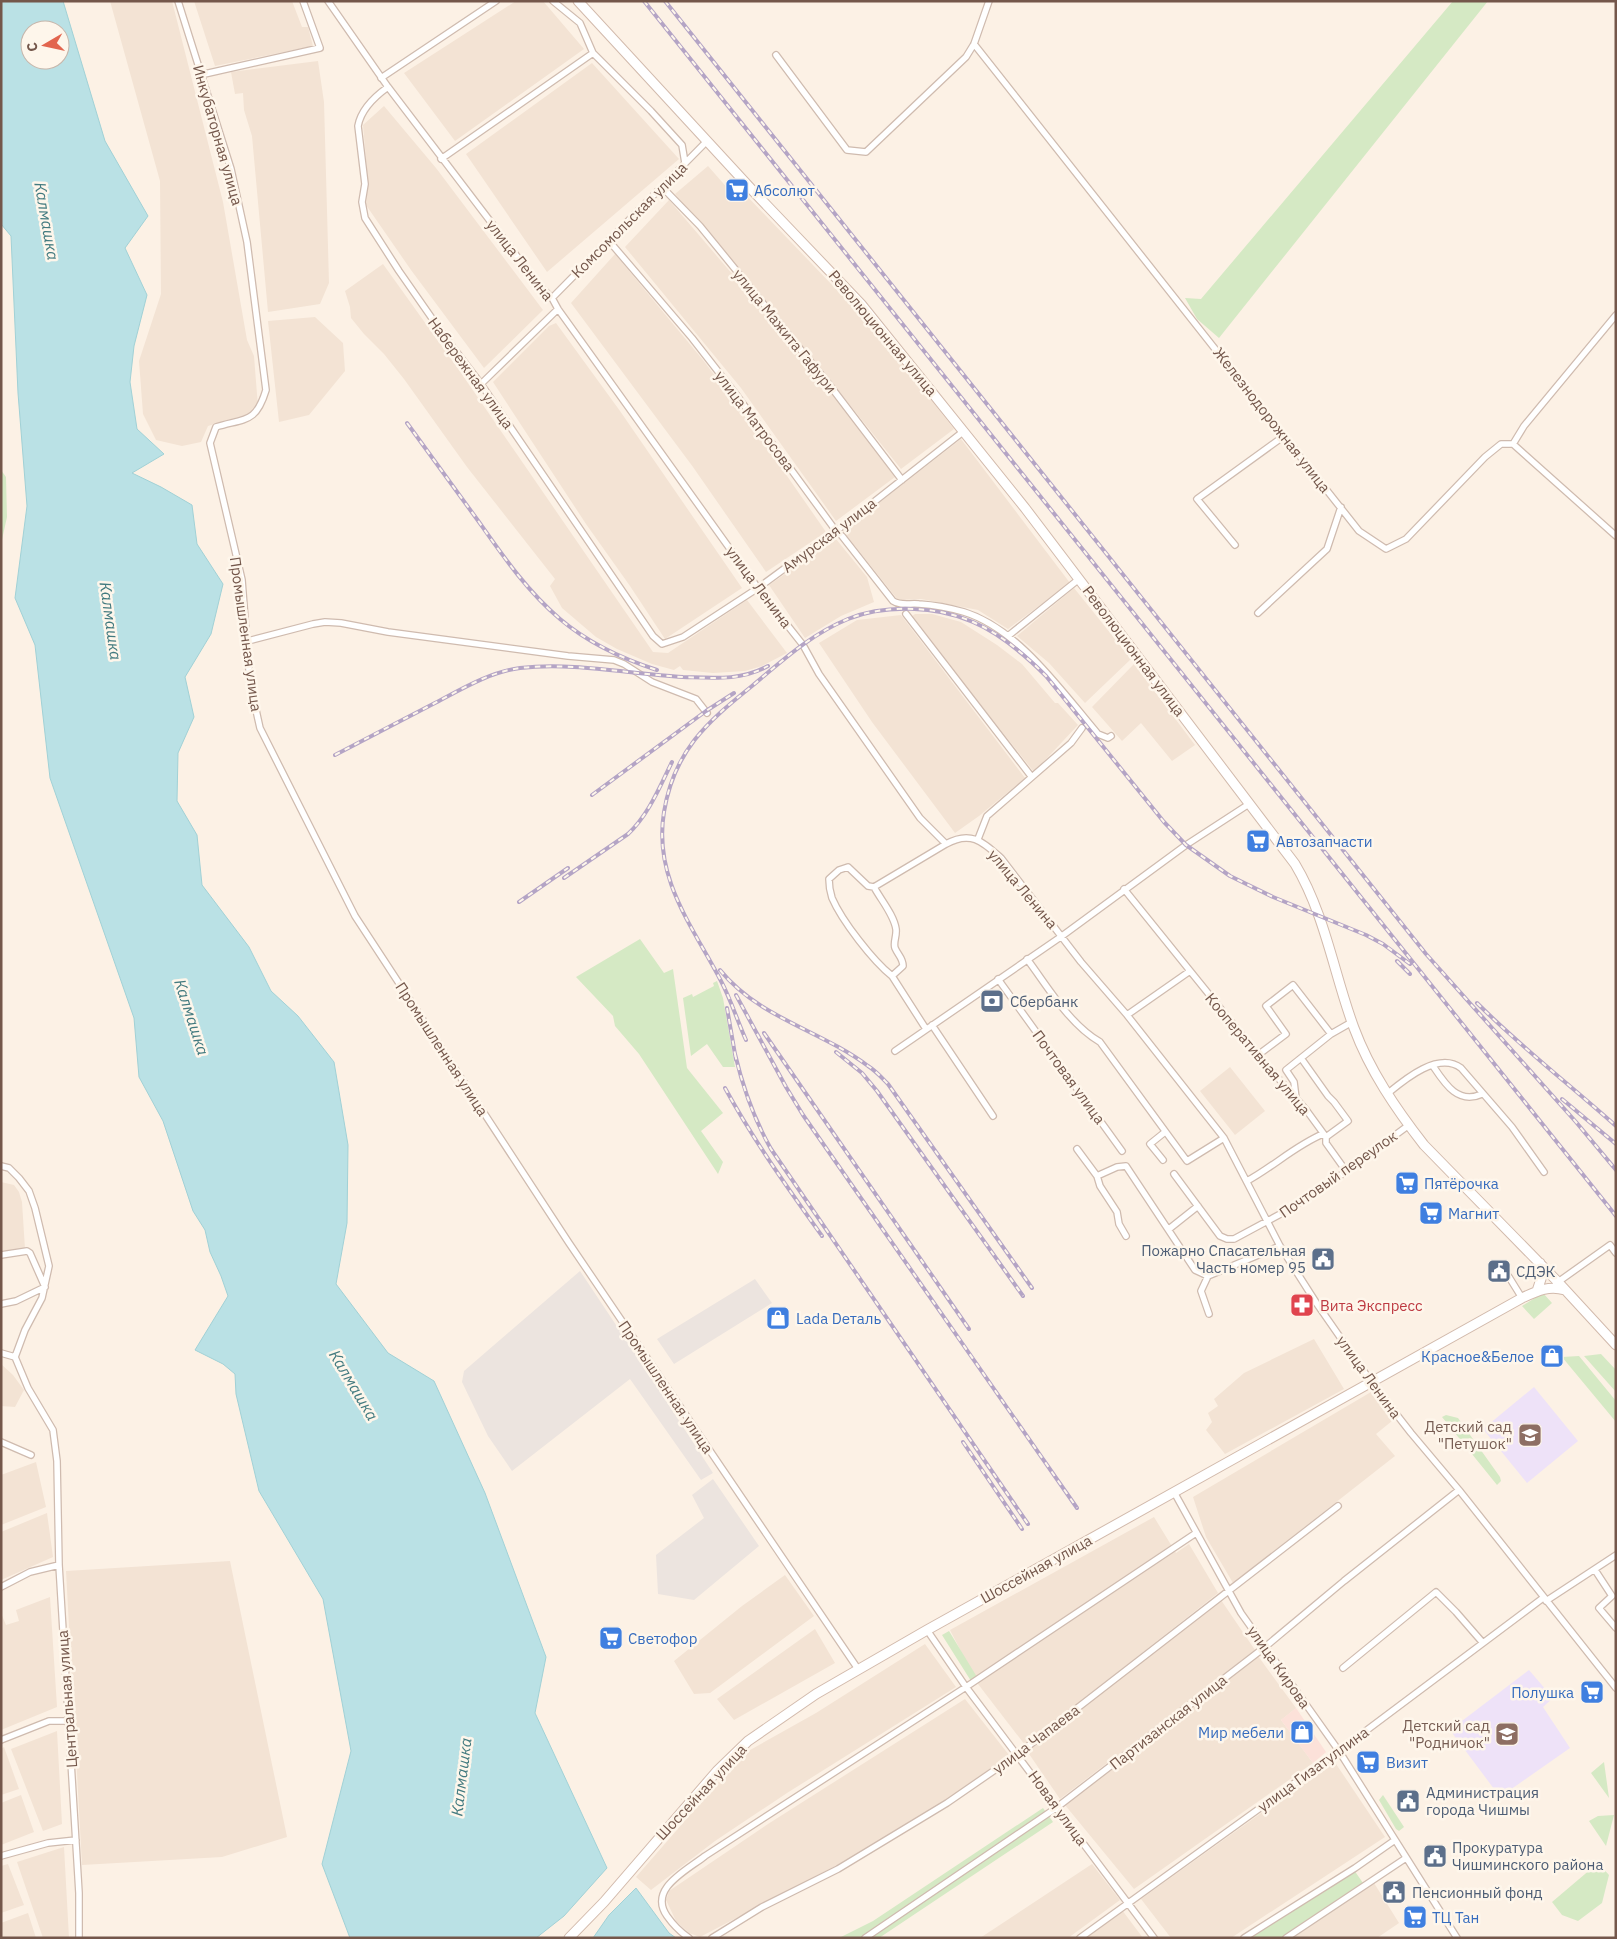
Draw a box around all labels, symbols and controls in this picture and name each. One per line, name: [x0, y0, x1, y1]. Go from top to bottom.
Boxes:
north arrow: [20, 20, 70, 70]
text: С: [23, 41, 42, 53]
street label: Инкубаторная улица: [189, 63, 247, 207]
street label: Комсомольская улица: [567, 158, 691, 282]
supermarket icon: Абсолют: [724, 177, 750, 203]
water label: Калмашка: [30, 180, 64, 262]
place label: Абсолют: [754, 181, 815, 200]
street label: улица Ленина: [482, 216, 558, 304]
street label: улица Мажита Гафури: [729, 265, 841, 397]
street label: Революционная улица: [825, 266, 941, 400]
street label: Набережная улица: [424, 313, 518, 433]
street label: Железнодорожная улица: [1209, 343, 1335, 497]
street label: улица Матросова: [711, 367, 799, 475]
street label: Амурская улица: [778, 493, 880, 577]
street label: улица Ленина: [722, 542, 796, 632]
street label: Промышленная улица: [226, 555, 266, 713]
water label: Калмашка: [96, 581, 126, 661]
street label: Революционная улица: [1079, 582, 1189, 720]
supermarket icon: Автозапчасти: [1245, 828, 1271, 854]
place label: Автозапчасти: [1276, 832, 1373, 851]
street label: улица Ленина: [984, 845, 1062, 933]
water label: Калмашка: [170, 976, 214, 1058]
street label: Промышленная улица: [391, 978, 493, 1120]
bank icon: Сбербанк: [979, 988, 1005, 1014]
street label: Кооперативная улица: [1201, 989, 1315, 1119]
place label: Сбербанк: [1010, 992, 1078, 1011]
street label: Почтовая улица: [1029, 1026, 1109, 1128]
street label: Почтовый переулок: [1275, 1126, 1401, 1222]
supermarket icon: Пятёрочка: [1394, 1170, 1420, 1196]
place label: Пятёрочка: [1424, 1174, 1499, 1193]
supermarket icon: Магнит: [1418, 1200, 1444, 1226]
place label: Магнит: [1448, 1204, 1499, 1223]
place label: Пожарно Спасательная Часть номер 95: [1141, 1241, 1306, 1277]
public building icon: Пожарно Спасательная Часть номер 95: [1310, 1246, 1336, 1272]
public building icon: СДЭК: [1486, 1258, 1512, 1284]
place label: СДЭК: [1516, 1262, 1556, 1281]
pharmacy icon: Вита Экспресс: [1289, 1292, 1315, 1318]
place label: Вита Экспресс: [1320, 1296, 1423, 1315]
shop icon: Lada Dеталь: [765, 1305, 791, 1331]
place label: Lada Dеталь: [796, 1309, 881, 1328]
street label: Промышленная улица: [614, 1317, 718, 1457]
street label: улица Ленина: [1332, 1332, 1406, 1422]
shop icon: Красное&Белое: [1539, 1343, 1565, 1369]
water label: Калмашка: [325, 1346, 383, 1424]
place label: Красное&Белое: [1421, 1347, 1534, 1366]
place label: Детский сад "Петушок": [1424, 1417, 1512, 1453]
school or university icon: Детский сад "Петушок": [1517, 1422, 1543, 1448]
street label: Шоссейная улица: [977, 1530, 1095, 1608]
street label: улица Кирова: [1243, 1622, 1315, 1712]
supermarket icon: Светофор: [598, 1625, 624, 1651]
street label: Центральная улица: [53, 1629, 81, 1769]
place label: Светофор: [628, 1629, 697, 1648]
street label: Партизанская улица: [1105, 1670, 1231, 1774]
supermarket icon: Полушка: [1579, 1679, 1605, 1705]
place label: Полушка: [1511, 1683, 1574, 1702]
street label: улица Чапаева: [989, 1700, 1083, 1778]
place label: Детский сад "Родничок": [1402, 1716, 1490, 1752]
shop icon: Мир мебели: [1289, 1719, 1315, 1745]
school or university icon: Детский сад "Родничок": [1494, 1721, 1520, 1747]
street label: улица Гизатуллина: [1254, 1722, 1372, 1816]
place label: Мир мебели: [1198, 1723, 1284, 1742]
water label: Калмашка: [446, 1737, 476, 1817]
street label: Шоссейная улица: [652, 1740, 750, 1844]
supermarket icon: Визит: [1355, 1749, 1381, 1775]
place label: Визит: [1386, 1753, 1428, 1772]
street label: Новая улица: [1024, 1767, 1092, 1849]
place label: Администрация города Чишмы: [1426, 1783, 1539, 1819]
public building icon: Администрация города Чишмы: [1395, 1788, 1421, 1814]
place label: Прокуратура Чишминского района: [1452, 1838, 1603, 1874]
public building icon: Прокуратура Чишминского района: [1422, 1843, 1448, 1869]
public building icon: Пенсионный фонд: [1381, 1879, 1407, 1905]
place label: Пенсионный фонд: [1412, 1883, 1543, 1902]
supermarket icon: ТЦ Тан: [1402, 1904, 1428, 1930]
place label: ТЦ Тан: [1432, 1908, 1479, 1927]

